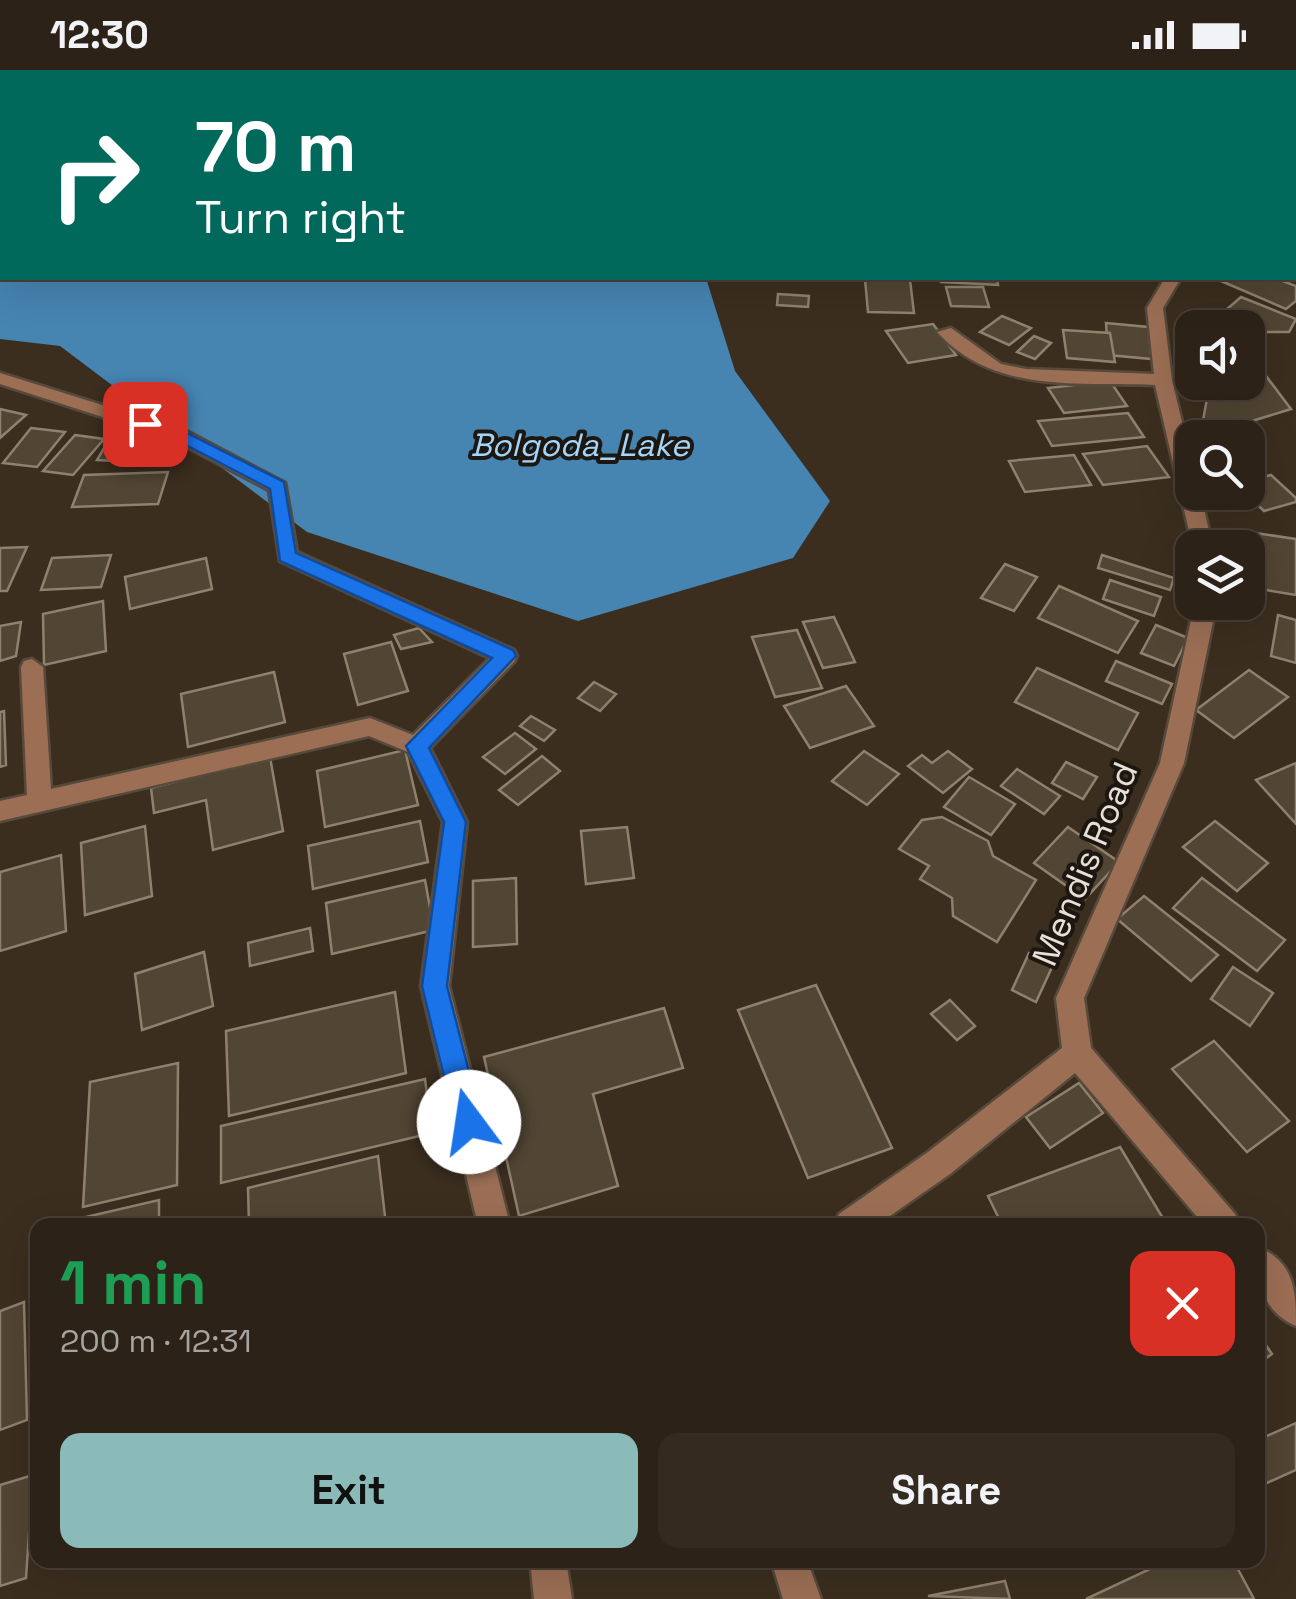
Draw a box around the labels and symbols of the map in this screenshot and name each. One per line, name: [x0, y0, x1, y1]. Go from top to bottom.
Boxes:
pin: [103, 382, 188, 467]
water label: Bolgoda_Lake: [470, 425, 691, 465]
street label: Mendis Road: [1022, 756, 1148, 972]
position arrow: [417, 1070, 521, 1174]

